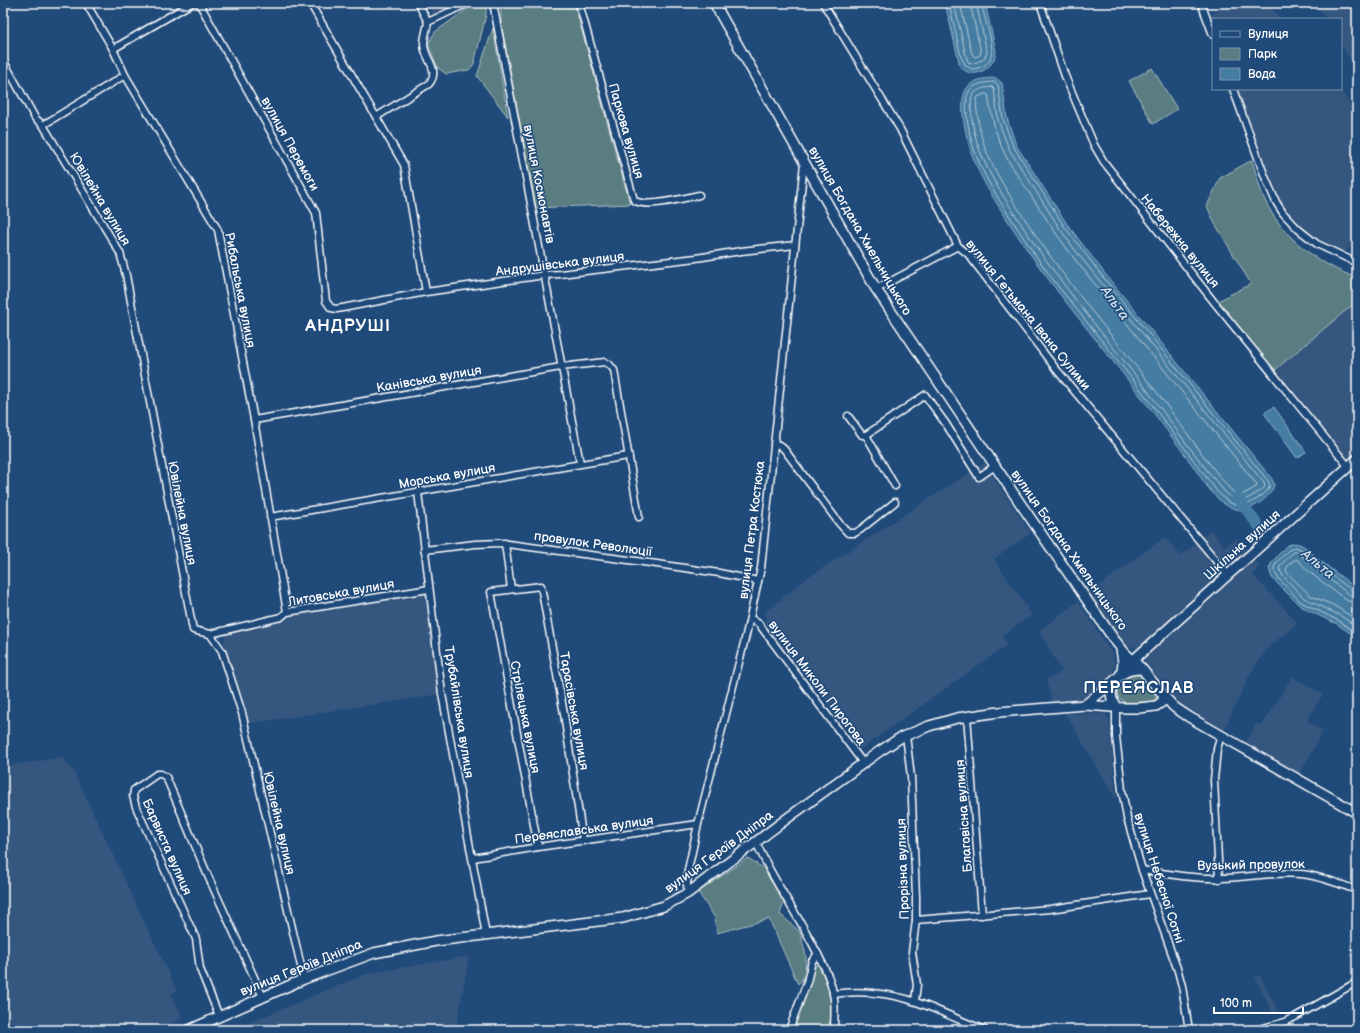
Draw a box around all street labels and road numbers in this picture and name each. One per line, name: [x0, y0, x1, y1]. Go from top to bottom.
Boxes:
street label: Паркова вулиця: [605, 81, 647, 181]
street label: вулиця Перемоги: [258, 94, 322, 194]
street label: вулиця Космонавтів: [520, 123, 558, 245]
street label: вулиця Богдана Хмельницького: [805, 144, 915, 318]
street label: Ювілейна вулиця: [66, 150, 134, 248]
street label: Набережна вулиця: [1137, 191, 1223, 291]
street label: Рибальська вулиця: [221, 231, 259, 349]
street label: вулиця Гетьмана Івана Сулими: [962, 236, 1094, 394]
street label: Андрушівська вулиця: [494, 248, 625, 280]
street label: Канівська вулиця: [375, 362, 483, 396]
street label: Ювілейна вулиця: [164, 460, 200, 566]
street label: Морська вулиця: [397, 460, 497, 492]
street label: вулиця Петра Костюка: [736, 460, 768, 600]
street label: вулиця Богдана Хмельницького: [1007, 467, 1131, 633]
street label: Шкільна вулиця: [1200, 506, 1284, 584]
street label: провулок Революції: [533, 528, 654, 560]
street label: Литовська вулиця: [285, 576, 396, 610]
street label: вулиця Миколи Пирогова: [765, 617, 869, 749]
street label: Трубайлівська вулиця: [441, 645, 477, 779]
street label: Тарасівська вулиця: [556, 651, 592, 771]
street label: Стрілецька вулиця: [506, 659, 544, 775]
street label: Благовісна вулиця: [952, 759, 976, 873]
street label: Ювілейна вулиця: [259, 770, 299, 876]
street label: Барвиста вулиця: [139, 796, 195, 898]
street label: вулиця Героїв Дніпра: [662, 807, 777, 897]
street label: вулиця Небесної Сотні: [1130, 811, 1188, 945]
street label: Переяславська вулиця: [514, 812, 654, 848]
street label: Прорізна вулиця: [893, 818, 913, 920]
street label: Вузький провулок: [1197, 856, 1305, 874]
street label: вулиця Героїв Дніпра: [238, 936, 365, 1000]

